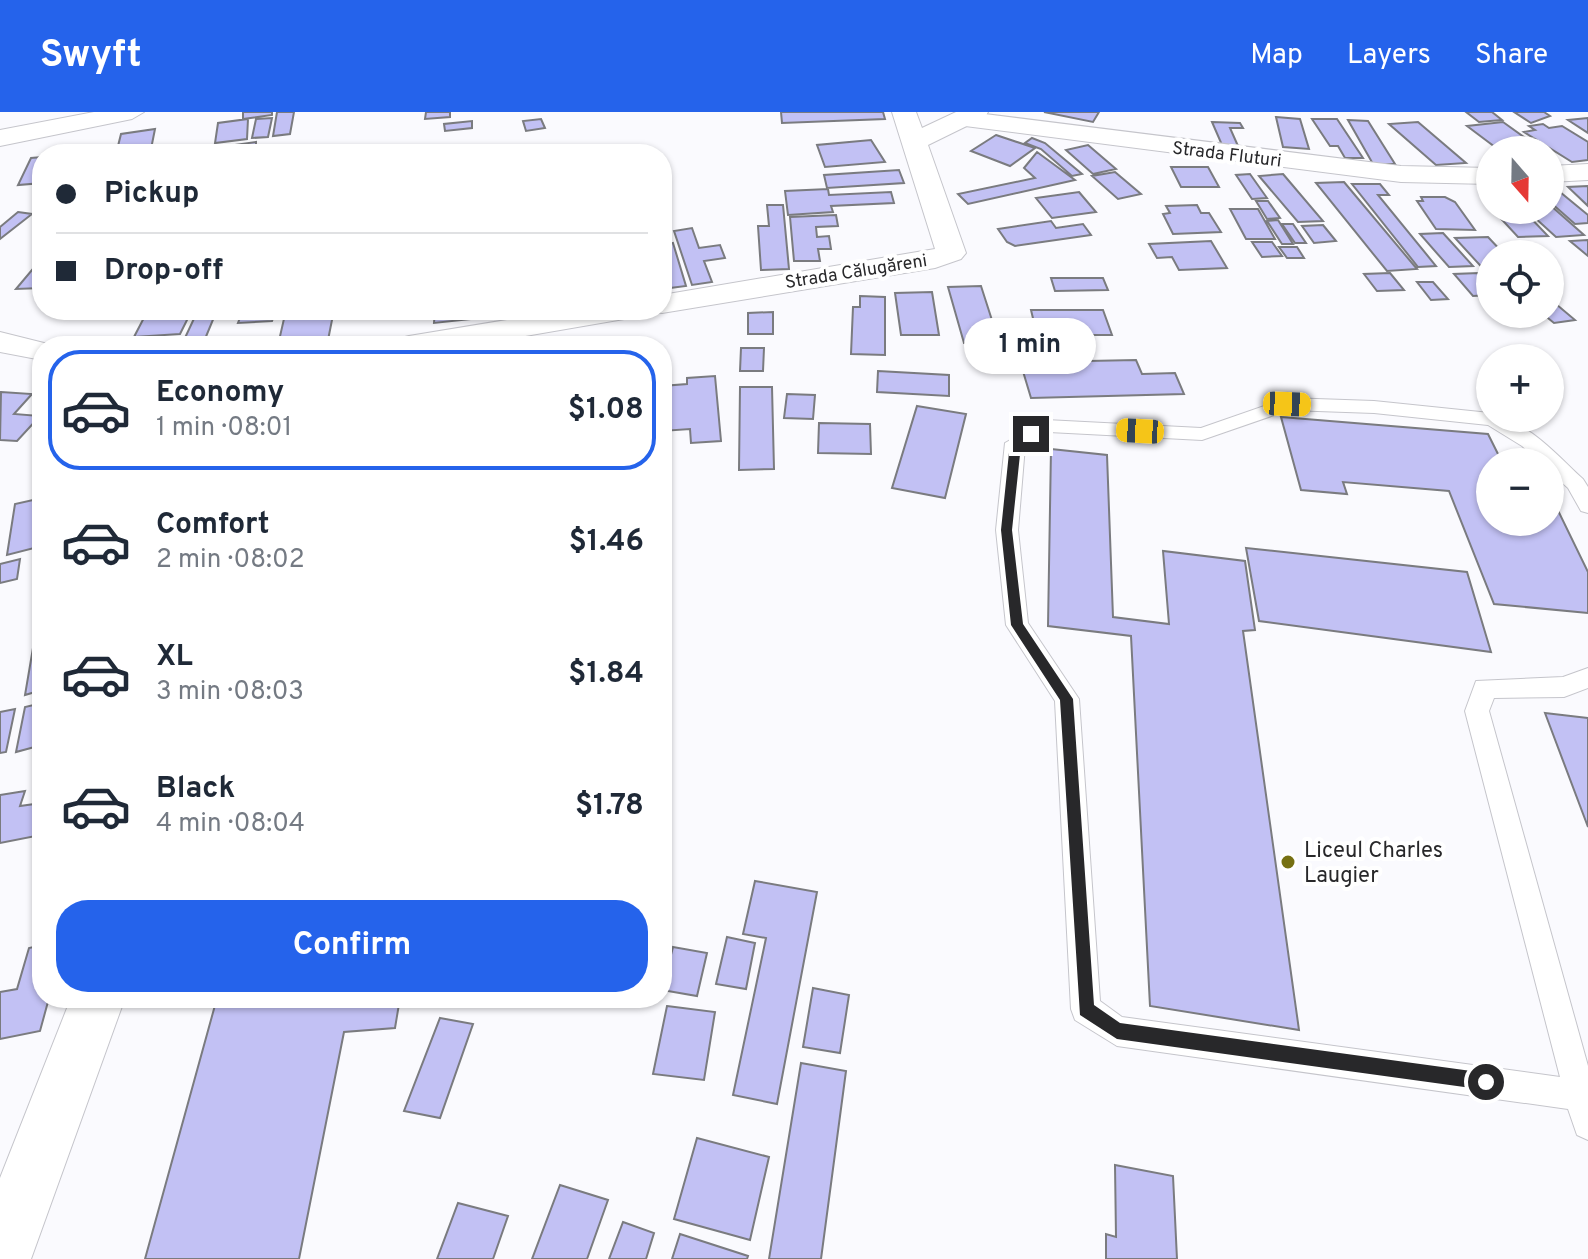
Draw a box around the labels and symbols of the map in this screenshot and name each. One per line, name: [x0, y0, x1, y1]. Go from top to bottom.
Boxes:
north arrow: [1476, 136, 1564, 224]
street label: Strada Fluturi: [1171, 137, 1283, 174]
street label: Strada Călugăreni: [784, 250, 929, 295]
callout: 1 min: [965, 318, 1097, 374]
car: [1263, 391, 1311, 417]
route end: [1013, 416, 1049, 452]
car: [1115, 418, 1165, 444]
place label: Liceul Charles Laugier: [1304, 838, 1443, 890]
marker: Liceul Charles Laugier: [1279, 853, 1297, 871]
route start: [1468, 1064, 1504, 1100]

